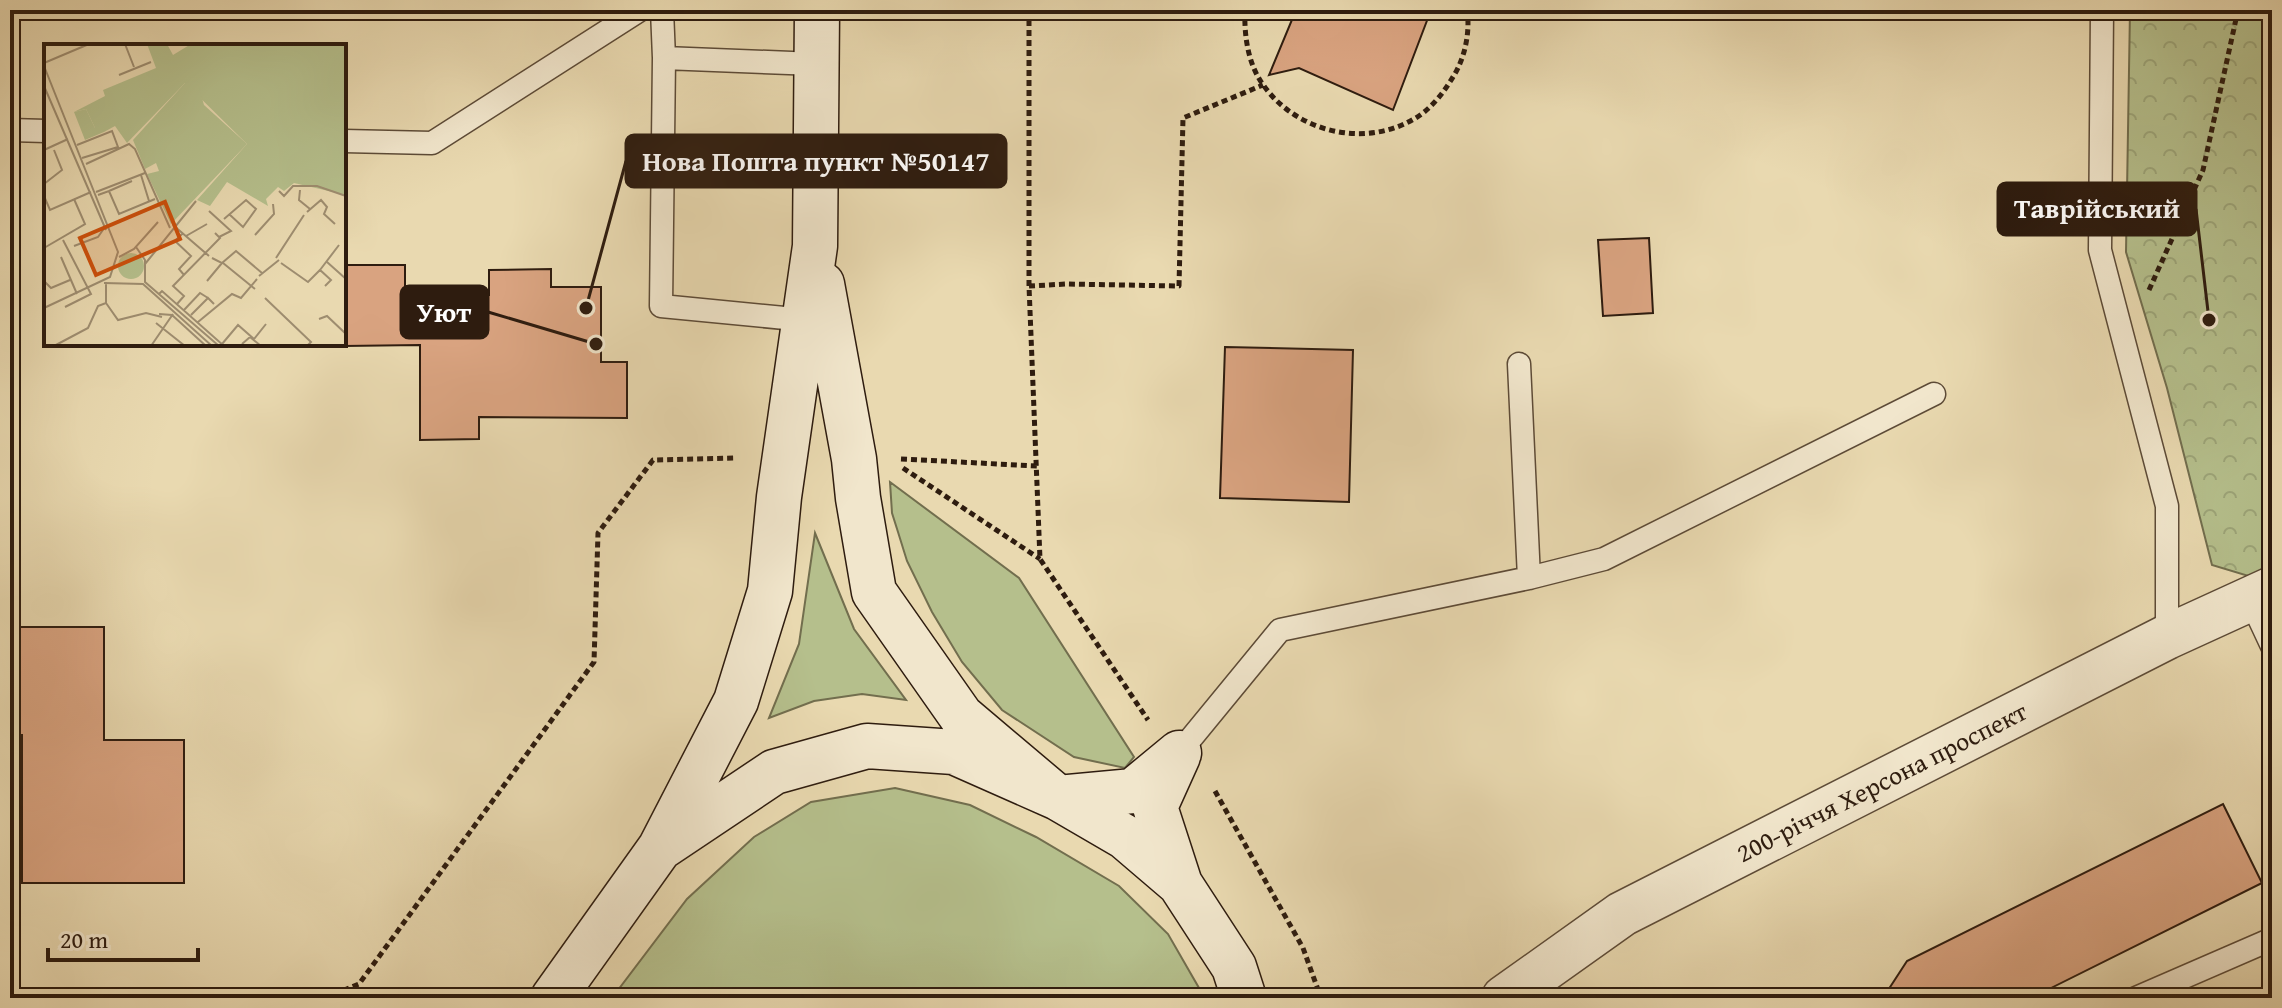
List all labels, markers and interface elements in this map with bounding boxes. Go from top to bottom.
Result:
inset map [44,44,346,346]
callout: Нова Пошта пункт №50147 [626,135,1006,187]
text: Нова Пошта пункт №50147 [642,140,990,181]
callout: Таврійський [1998,183,2196,235]
text: Таврійський [2014,187,2180,228]
callout: Уют [401,286,488,338]
text: Уют [417,291,471,332]
street label: 200-річчя Херсона проспект [1729,691,2034,872]
scale bar [48,912,198,962]
text: 20 m [60,922,108,957]

